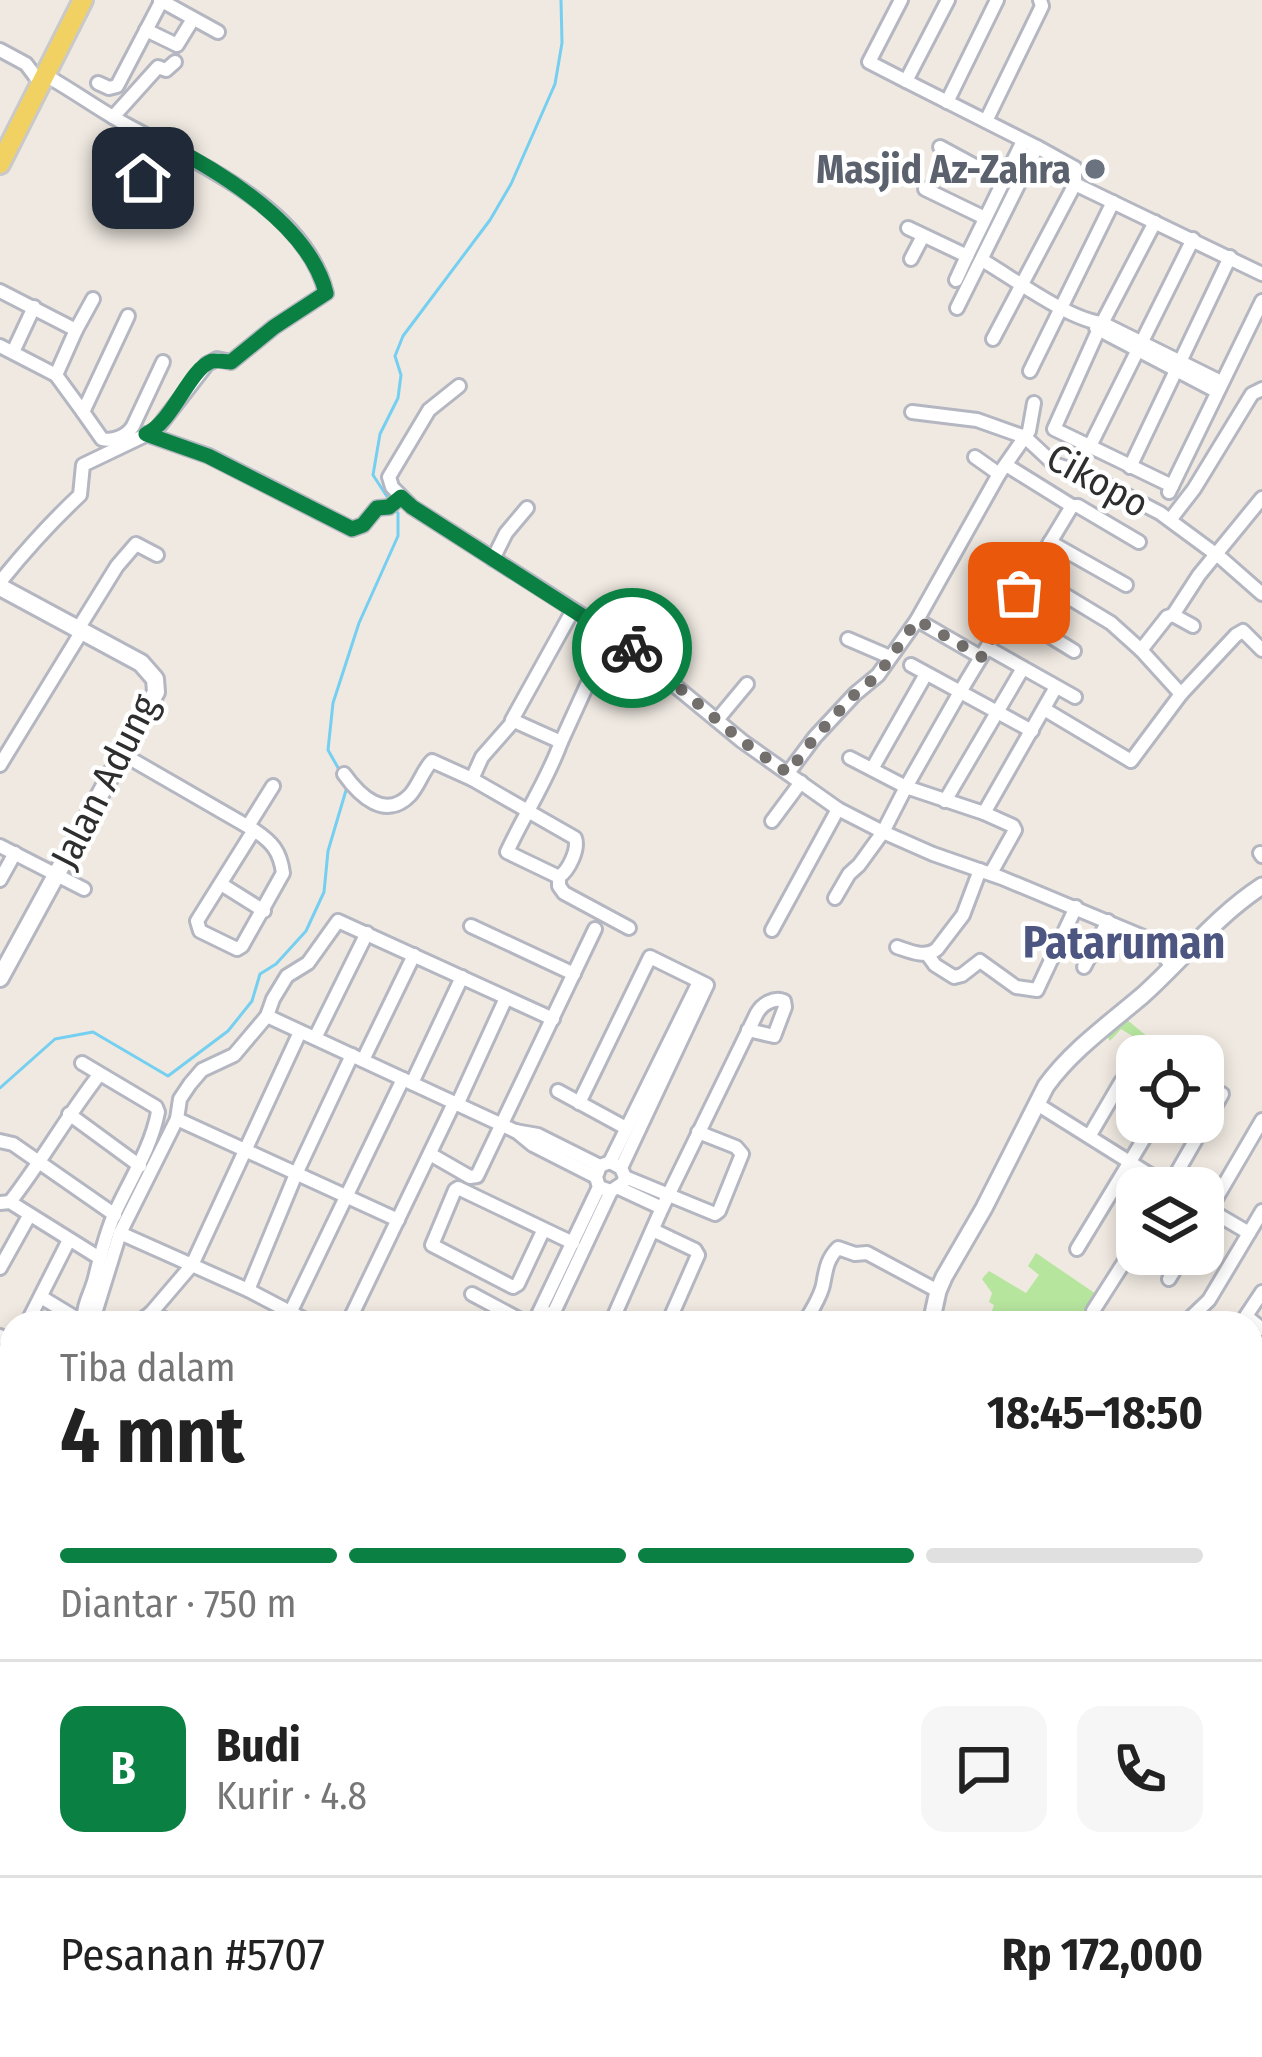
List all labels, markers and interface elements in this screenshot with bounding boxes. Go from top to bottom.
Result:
pin [92,127,194,229]
icon: home [110,145,176,211]
place label: Masjid Az-Zahra [816,147,1071,193]
marker: Masjid Az-Zahra [1082,156,1108,182]
street label: Cikopo [1039,434,1156,527]
pin [968,542,1070,644]
icon: bag [986,560,1052,626]
courier [572,588,692,708]
icon: bike [599,615,665,681]
street label: Jalan Adung [41,686,169,876]
district label: Pataruman [1023,916,1225,970]
map controls [1116,1035,1224,1275]
button: locate [1116,1035,1224,1143]
button: layers [1116,1167,1224,1275]
text: Tiba dalam [60,1345,235,1391]
text: 18:45–18:50 [987,1386,1203,1440]
text: 4 mnt [60,1389,244,1483]
text: Diantar · 750 m [60,1581,297,1627]
button: chat [921,1706,1047,1832]
button: phone [1077,1706,1203,1832]
text: Budi [216,1719,301,1773]
text: B [110,1742,136,1796]
text: Kurir · 4.8 [216,1773,367,1819]
text: Pesanan #5707 [60,1928,325,1982]
text: Rp 172,000 [1002,1928,1203,1982]

